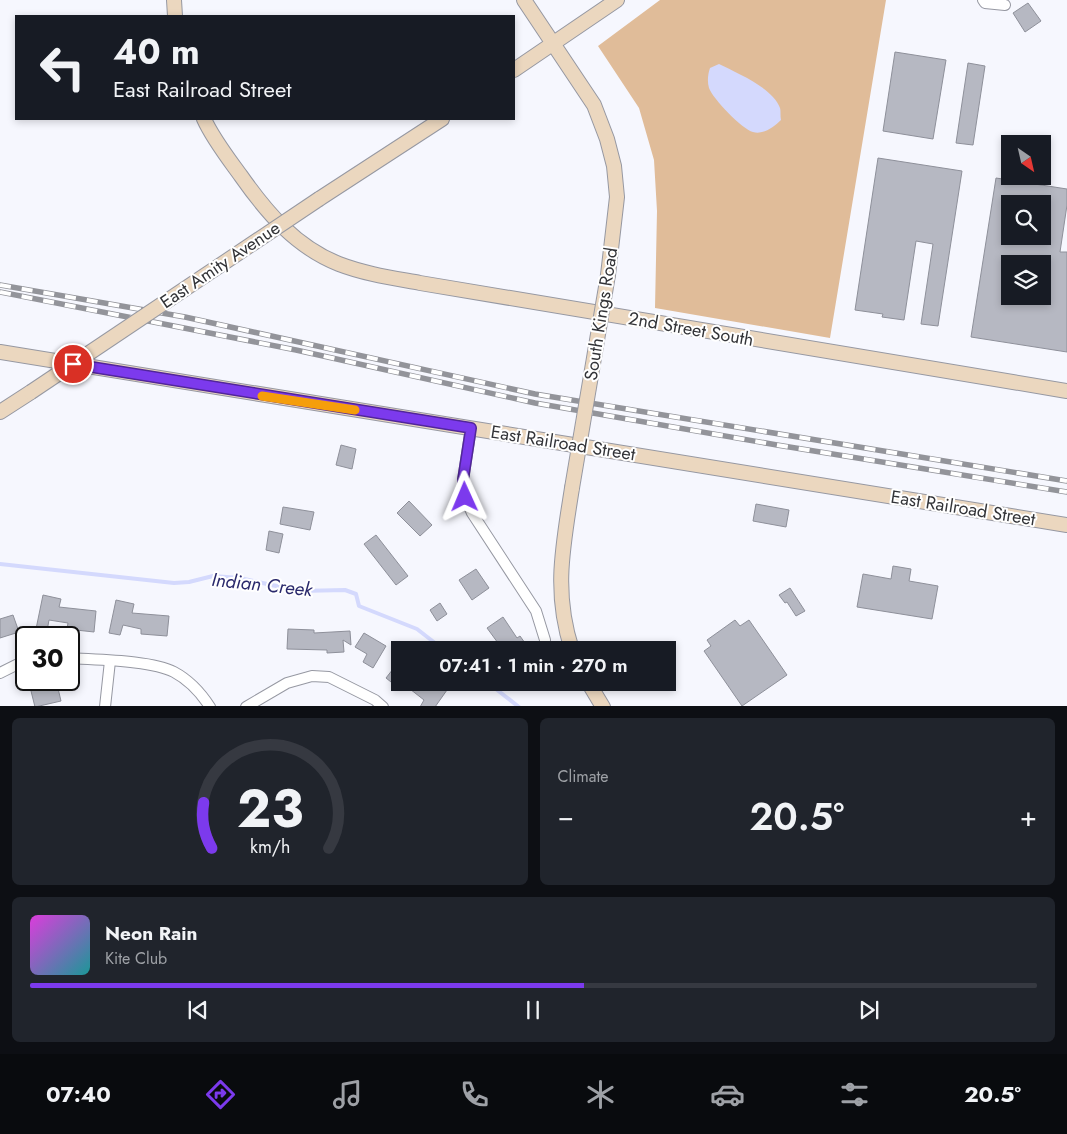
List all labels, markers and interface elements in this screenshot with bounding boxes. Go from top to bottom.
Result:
text: 40 m [113,27,200,77]
icon: left [30,35,95,100]
text: East Railroad Street [113,73,292,105]
north arrow [1001,135,1051,185]
map controls [1001,135,1051,305]
button: search [1001,195,1051,245]
street label: East Amity Avenue [155,215,285,315]
street label: South Kings Road [578,246,624,382]
button: layers [1001,255,1051,305]
street label: 2nd Street South [626,305,756,353]
pin [52,343,94,385]
icon: arrive [59,350,87,378]
street label: East Railroad Street [489,419,638,467]
position arrow [438,470,490,522]
street label: East Railroad Street [889,484,1038,532]
water label: Indian Creek [210,566,315,603]
speed limit sign: 30 [15,626,80,691]
text: 07:41 · 1 min · 270 m [439,652,628,679]
text: Climate [558,765,609,788]
text: 23 [237,771,303,847]
text: 20.5° [749,789,844,844]
text: − [558,796,574,837]
text: + [1020,796,1037,837]
text: km/h [250,834,290,860]
text: Neon Rain [105,920,198,947]
text: Kite Club [105,947,167,970]
icon: previous [184,996,212,1024]
icon: pause [519,996,547,1024]
icon: next [855,996,883,1024]
icon: directions [203,1077,238,1112]
icon: music [330,1077,365,1112]
icon: phone [457,1077,492,1112]
icon: climate [583,1077,618,1112]
icon: car [710,1077,745,1112]
icon: filters [837,1077,872,1112]
text: 07:40 [46,1078,111,1110]
text: 20.5° [964,1078,1021,1110]

